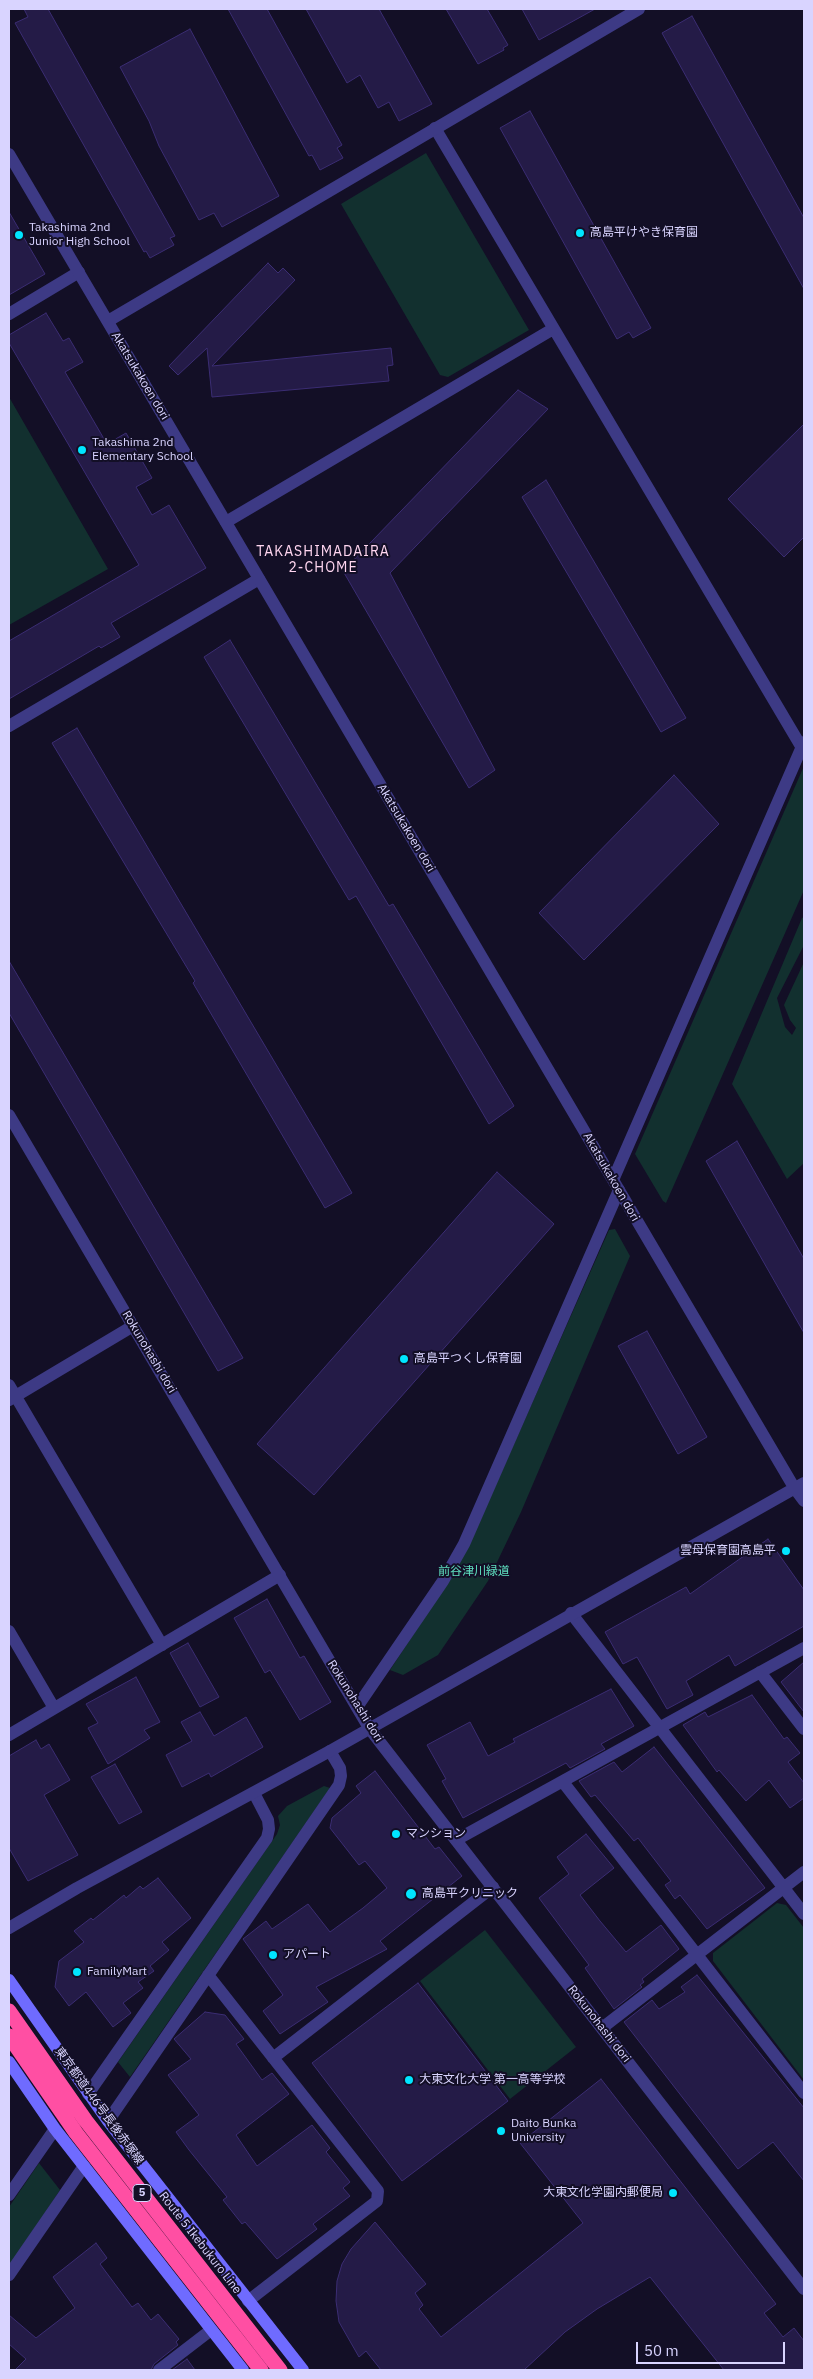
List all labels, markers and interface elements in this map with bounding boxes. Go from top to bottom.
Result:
place label: Takashima 2nd Junior High School [29,221,130,249]
place label: 高島平けやき保育園 [590,226,698,240]
marker: 高島平けやき保育園 [574,227,586,239]
marker: Takashima 2nd Junior High School [13,229,25,241]
street label: Akatsukakoen dori [108,329,172,423]
place label: Takashima 2nd Elementary School [92,436,193,464]
marker: Takashima 2nd Elementary School [76,444,88,456]
district label: TAKASHIMADAIRA 2-CHOME [254,544,392,576]
street label: Akatsukakoen dori [374,781,438,875]
street label: Akatsukakoen dori [580,1130,642,1224]
street label: Rokunohashi dori [119,1308,179,1396]
place label: 高島平つくし保育園 [414,1352,522,1366]
marker: 高島平つくし保育園 [398,1353,410,1365]
place label: 雲母保育園高島平 [680,1544,776,1558]
marker: 雲母保育園高島平 [780,1545,792,1557]
park label: 前谷津川緑道 [438,1565,510,1579]
street label: Rokunohashi dori [324,1658,386,1744]
place label: マンション [406,1827,466,1841]
marker: マンション [390,1828,402,1840]
marker: 高島平クリニック [404,1887,418,1901]
place label: 高島平クリニック [422,1887,518,1901]
place label: アパート [283,1948,331,1962]
marker: アパート [267,1949,279,1961]
place label: FamilyMart [87,1965,147,1979]
marker: FamilyMart [71,1966,83,1978]
street label: Rokunohashi dori [565,1983,633,2065]
street label: 東京都道446号長後赤塚線 [52,2044,146,2168]
place label: 大東文化大学 第一高等学校 [419,2073,566,2087]
marker: 大東文化大学 第一高等学校 [403,2074,415,2086]
place label: Daito Bunka University [511,2117,576,2145]
marker: Daito Bunka University [495,2125,507,2137]
road number: 5 [133,2184,151,2202]
place label: 大東文化学園内郵便局 [543,2186,663,2200]
marker: 大東文化学園内郵便局 [667,2187,679,2199]
street label: Route 5 Ikebukuro Line [156,2189,244,2297]
scale bar [638,2332,787,2364]
text: 50 m [644,2341,679,2360]

